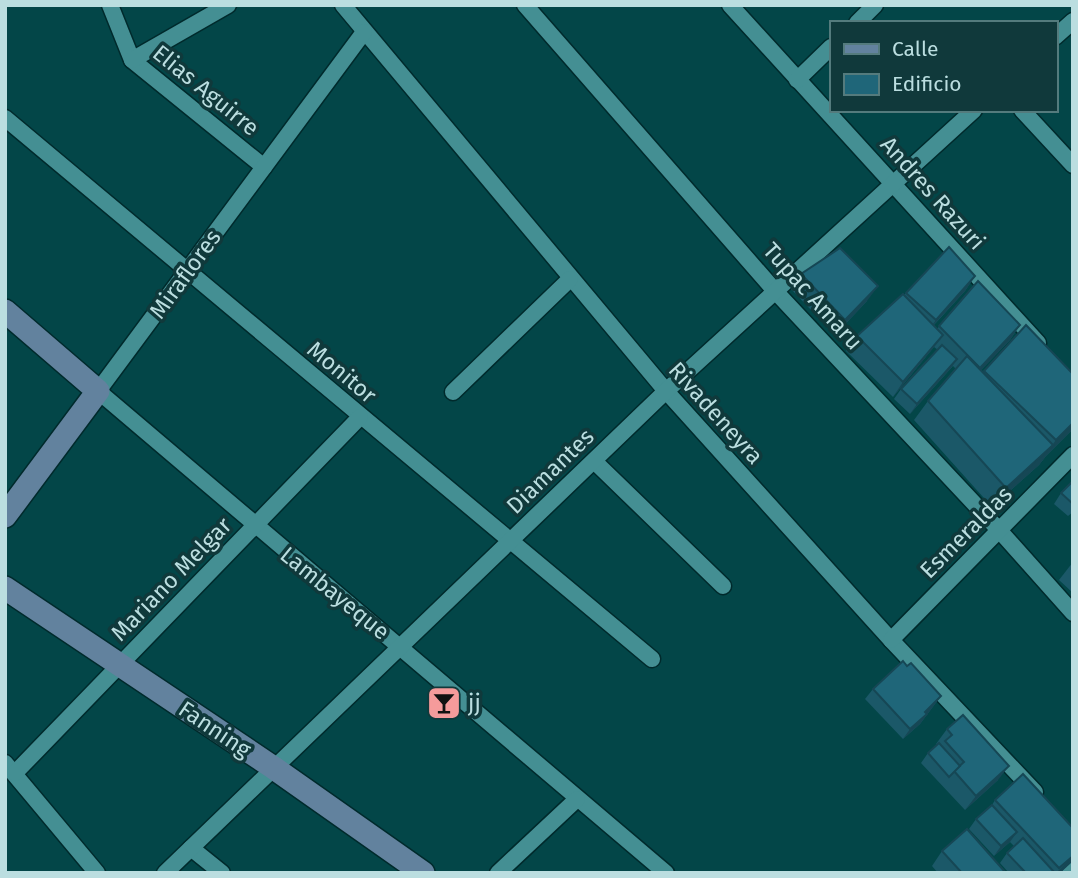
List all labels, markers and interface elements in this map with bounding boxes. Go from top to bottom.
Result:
legend [830,21,1057,112]
text: Calle [892,36,938,62]
street label: Elias Aguirre [147,39,265,141]
text: Edificio [892,71,962,97]
street label: Andres Razuri [875,131,991,255]
street label: Miraflores [143,224,227,324]
street label: Tupac Amaru [757,236,869,356]
street label: Monitor [302,335,382,409]
street label: Rivadeneyra [663,356,769,470]
street label: Diamantes [500,422,600,520]
street label: Esmeraldas [914,480,1018,584]
street label: Mariano Melgar [105,511,237,647]
street label: Lambayeque [275,540,395,646]
bar icon: jj [425,684,463,722]
place label: jj [467,689,481,717]
street label: Fanning [173,695,257,763]

